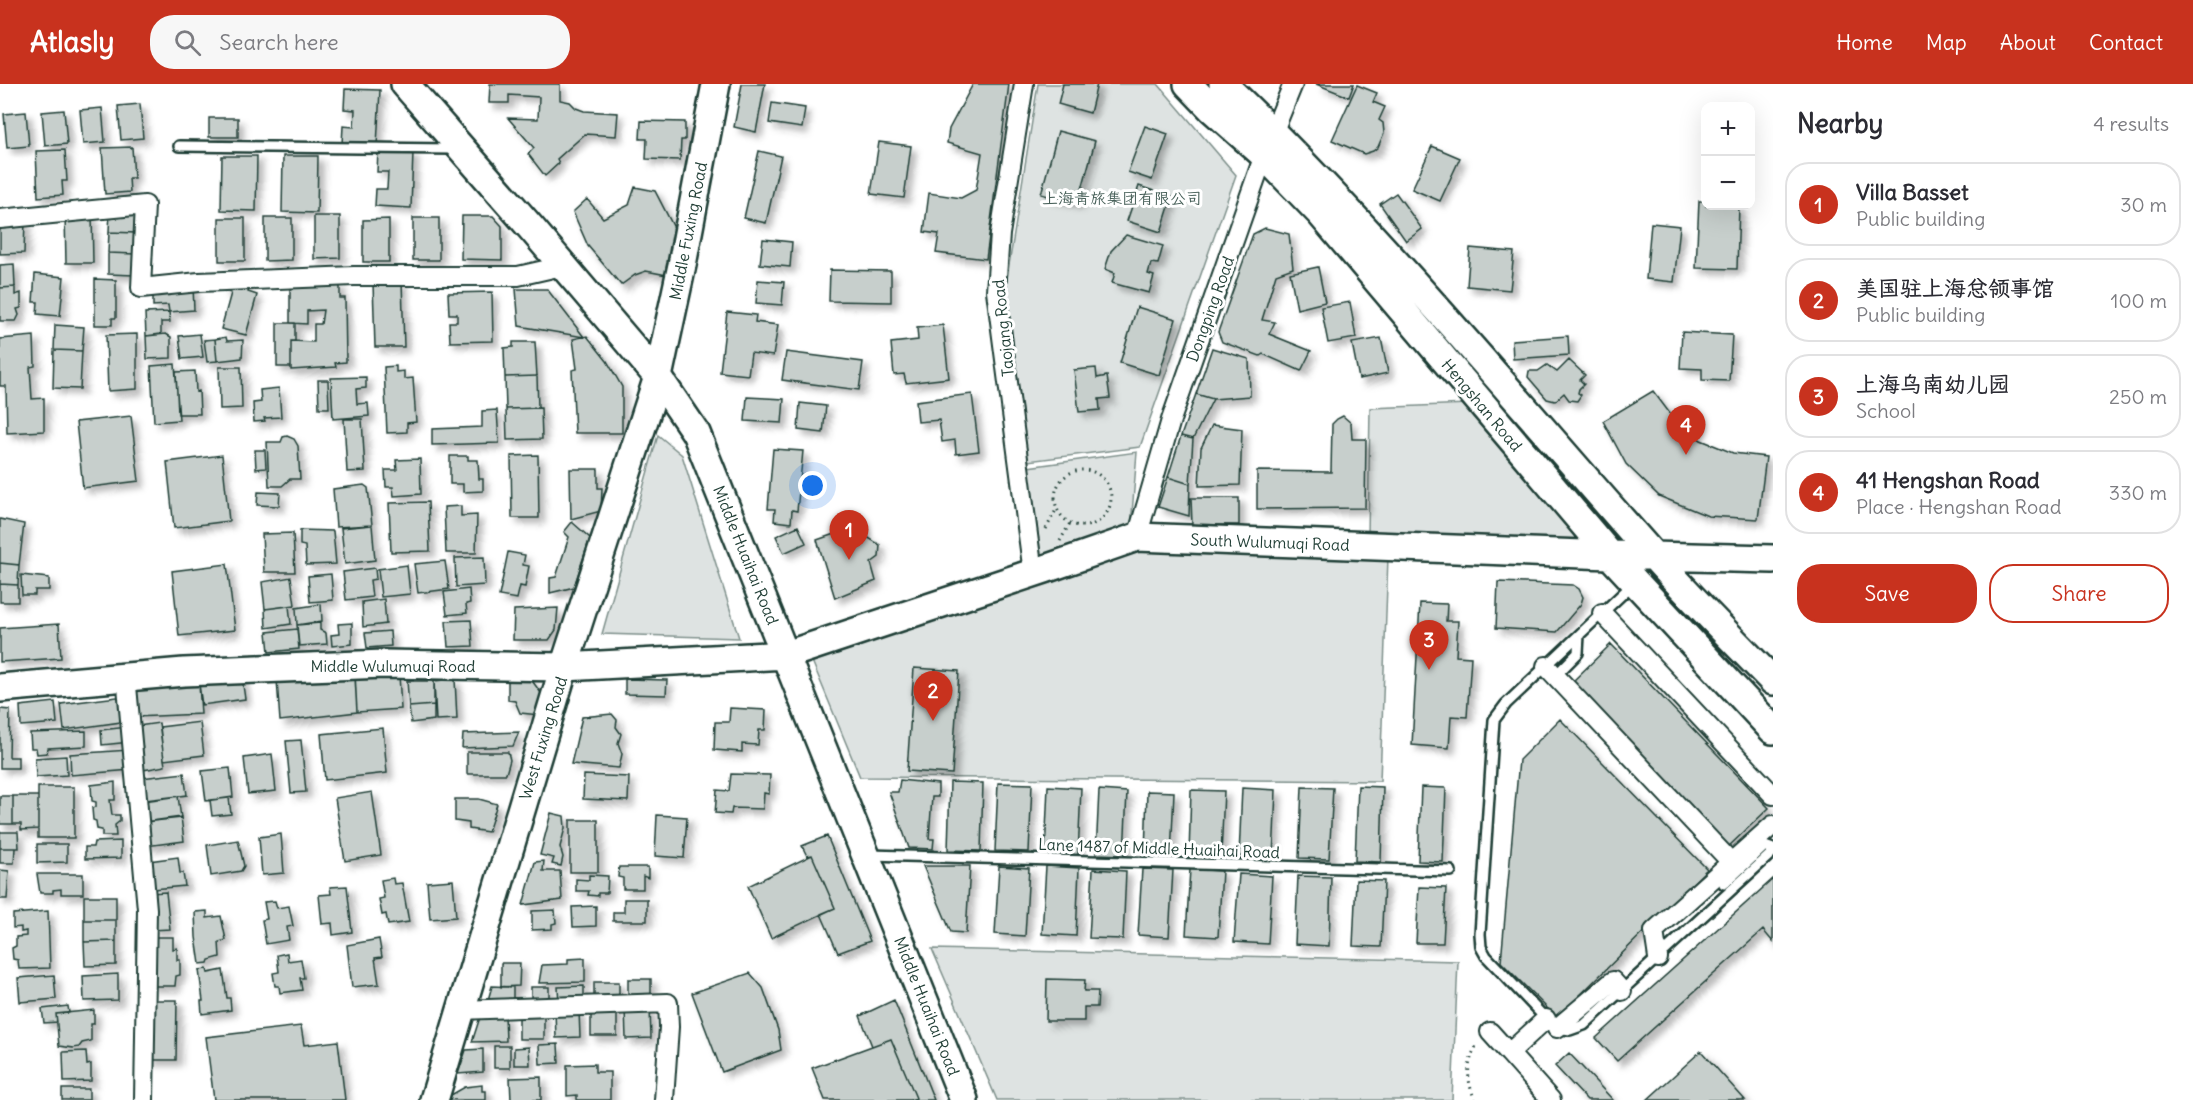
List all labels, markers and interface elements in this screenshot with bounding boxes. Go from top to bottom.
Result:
search box [150,15,570,69]
text: Atlasly [30,24,114,60]
icon: search [171,26,204,59]
text: Search here [219,28,339,56]
text: Home [1836,29,1893,56]
text: Map [1926,29,1967,56]
text: About [2000,29,2056,56]
text: Contact [2089,29,2163,56]
map controls [1701,102,1755,210]
button: + [1701,102,1755,156]
text: Nearby [1797,107,1883,140]
text: 4 results [2093,111,2169,136]
button: − [1701,156,1755,210]
street label: Middle Fuxing Road [665,160,711,302]
text: Villa Basset [1856,178,1969,206]
park label: 上海青旅集团有限公司 [1042,188,1202,208]
text: 1 [1815,192,1822,217]
text: 30 m [2120,192,2167,217]
text: Public building [1856,206,1985,231]
street label: Dongping Road [1182,254,1238,364]
text: 美国驻上海总领事馆 [1856,274,2054,302]
street label: Taojang Road [988,278,1018,378]
text: 2 [1813,288,1824,313]
text: 100 m [2110,288,2167,313]
text: Public building [1856,302,1985,327]
street label: Hengshan Road [1438,355,1526,455]
text: 上海乌南幼儿园 [1856,370,2010,398]
text: 3 [1813,384,1824,409]
text: 250 m [2109,384,2167,409]
text: School [1856,398,1916,423]
pin: 4 [1666,406,1706,455]
text: 41 Hengshan Road [1856,466,2040,494]
your location [798,471,827,500]
text: 4 [1813,480,1824,505]
text: 330 m [2109,480,2167,505]
street label: Middle Huaihai Road [709,483,783,627]
text: Place · Hengshan Road [1856,494,2061,519]
pin: 1 [830,510,868,560]
street label: South Wulumuqi Road [1190,529,1350,555]
button: Save [1797,564,1977,623]
button: Share [1989,564,2169,623]
pin: 3 [1410,620,1448,670]
street label: Middle Wulumuqi Road [311,656,475,676]
pin: 2 [914,672,952,721]
street label: West Fuxing Road [515,674,571,802]
street label: Lane 1487 of Middle Huaihai Road [1038,834,1280,862]
street label: Middle Huaihai Road [890,934,964,1078]

